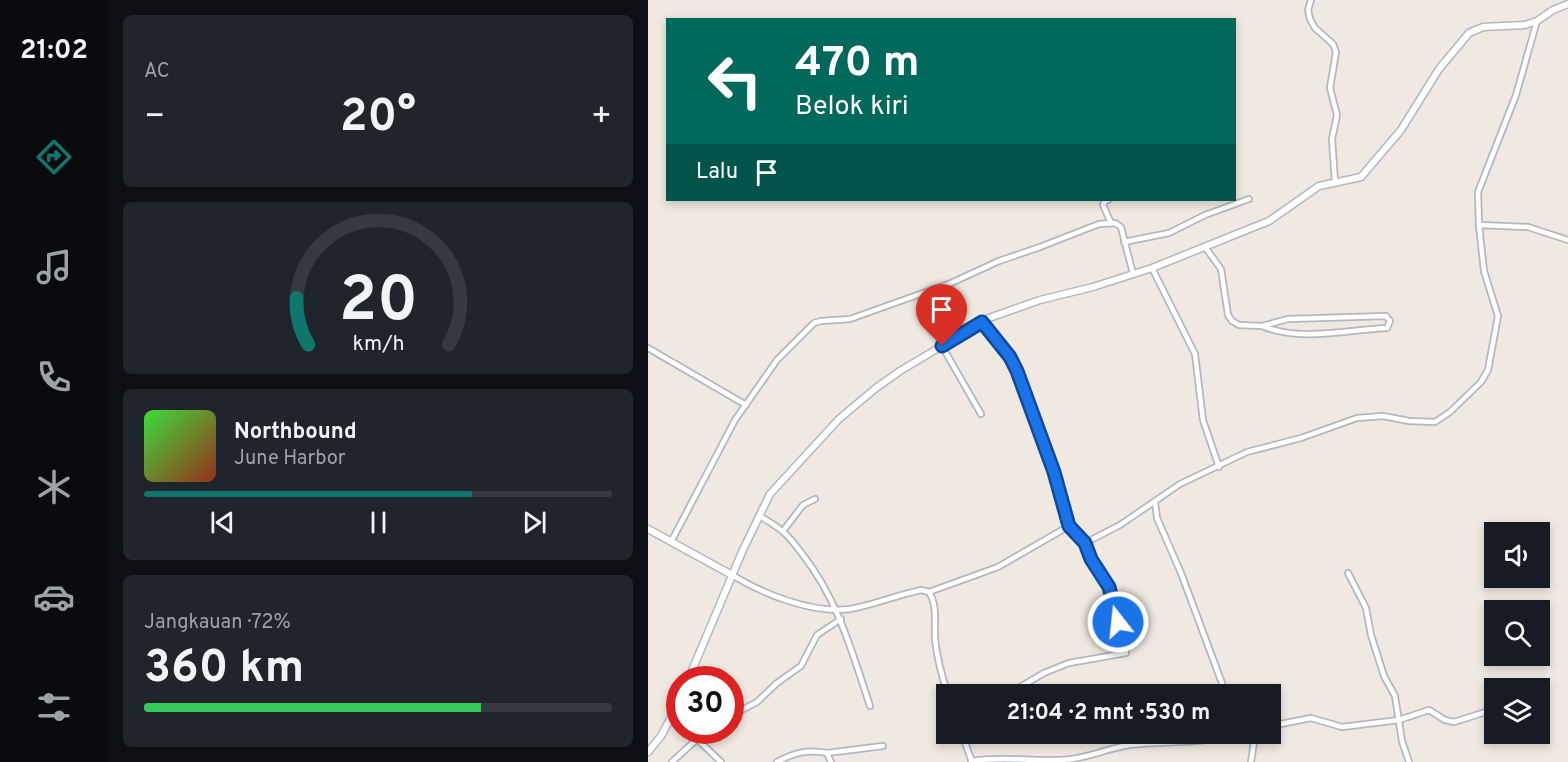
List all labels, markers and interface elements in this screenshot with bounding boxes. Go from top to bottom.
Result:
text: 21:02 [20,34,88,68]
text: 470 m [795,38,920,91]
icon: left [696,42,774,120]
text: AC [144,59,170,85]
text: 20° [340,90,416,147]
text: Belok kiri [795,90,909,124]
text: − [144,97,165,139]
text: + [591,97,612,139]
icon: directions [33,136,75,178]
icon: arrive [750,156,783,189]
text: Lalu [696,159,738,186]
icon: music [33,246,75,288]
text: 20 [338,264,418,343]
pin [916,284,967,346]
icon: arrive [925,293,958,326]
text: km/h [352,331,404,358]
icon: phone [33,356,75,398]
text: Northbound [234,419,357,446]
text: June Harbor [234,446,346,472]
icon: climate [33,466,75,508]
icon: previous [206,506,239,539]
icon: pause [362,506,395,539]
icon: next [518,506,551,539]
map controls [1484,522,1550,744]
button: sound [1484,522,1550,588]
icon: car [33,576,75,618]
position arrow [1086,590,1150,654]
button: search [1484,600,1550,666]
text: Jangkauan · 72% [144,610,291,636]
text: 360 km [144,641,304,698]
speed limit sign: 30 [666,666,744,744]
button: layers [1484,678,1550,744]
icon: filters [33,686,75,728]
text: 21:04 · 2 mnt · 530 m [1007,700,1210,727]

